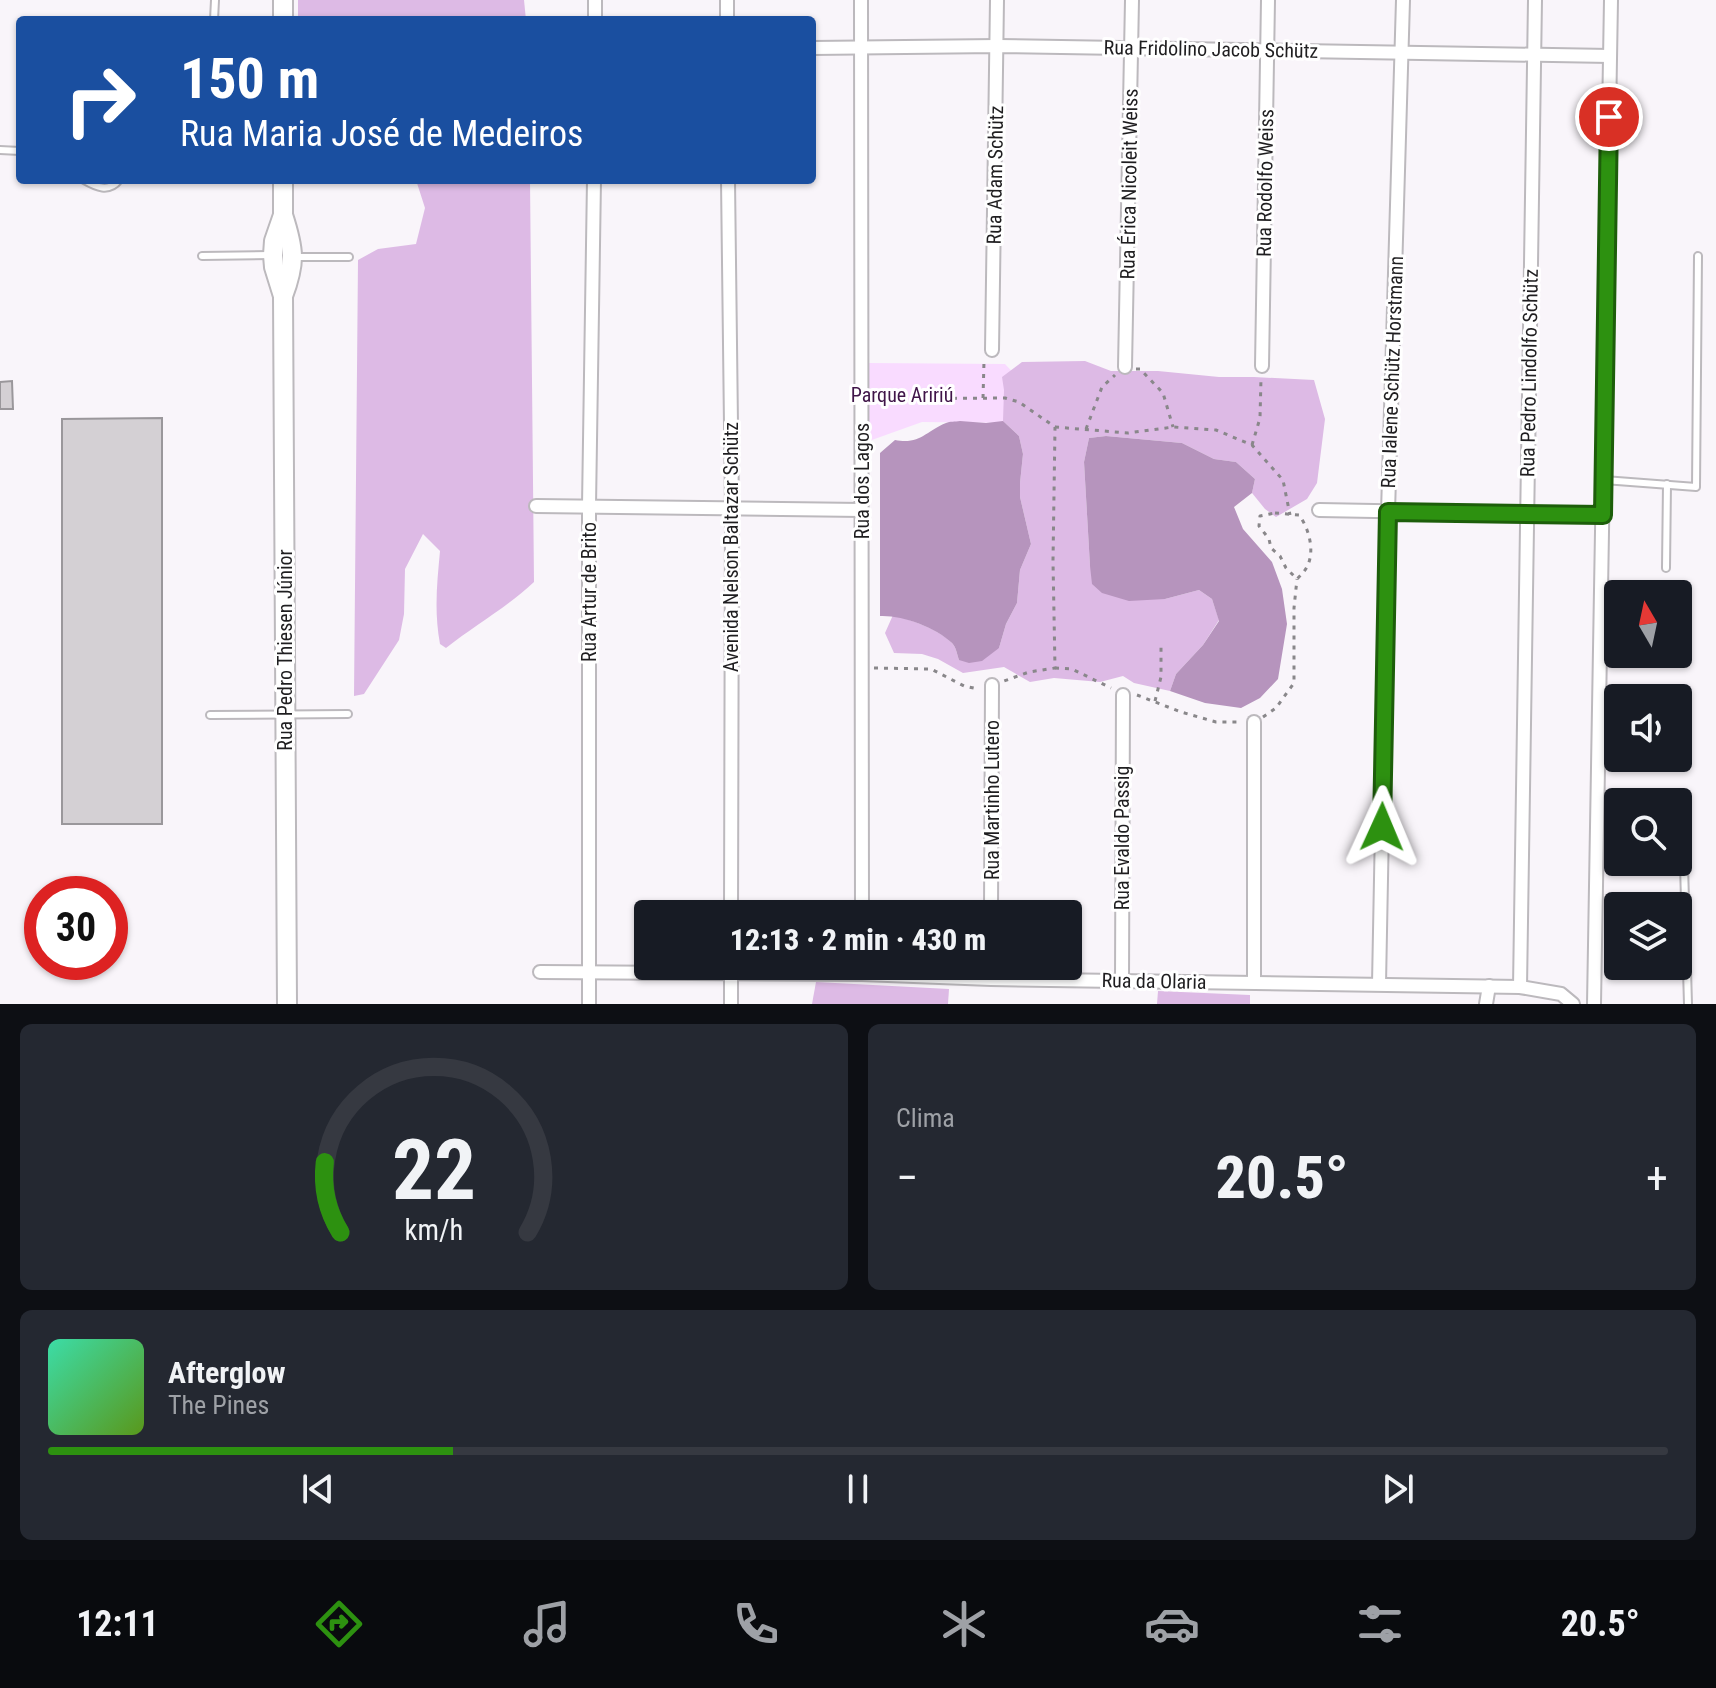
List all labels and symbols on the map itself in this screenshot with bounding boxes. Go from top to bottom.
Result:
street label: Rua Fridolino Jacob Schütz [1104,35,1318,63]
pin [1575,83,1643,151]
street label: Rua Érica Nicoleit Weiss [1115,88,1143,280]
street label: Rua Adam Schütz [982,105,1008,245]
street label: Rua Rodolfo Weiss [1252,109,1278,257]
street label: Rua Ialene Schütz Horstmann [1376,255,1408,489]
street label: Rua Pedro Lindolfo Schütz [1515,269,1543,477]
park label: Parque Aririú [851,383,953,407]
street label: Avenida Nelson Baltazar Schütz [719,422,743,672]
street label: Rua dos Lagos [850,423,874,539]
street label: Rua Artur de Brito [577,522,601,662]
street label: Rua Pedro Thiesen Júnior [273,549,297,751]
north arrow [1604,580,1692,668]
street label: Rua Martinho Lutero [980,720,1004,880]
street label: Rua Evaldo Passig [1110,766,1134,910]
position arrow [1340,785,1424,869]
speed limit sign: 30 [24,876,128,980]
street label: Rua da Olaria [1101,968,1207,994]

